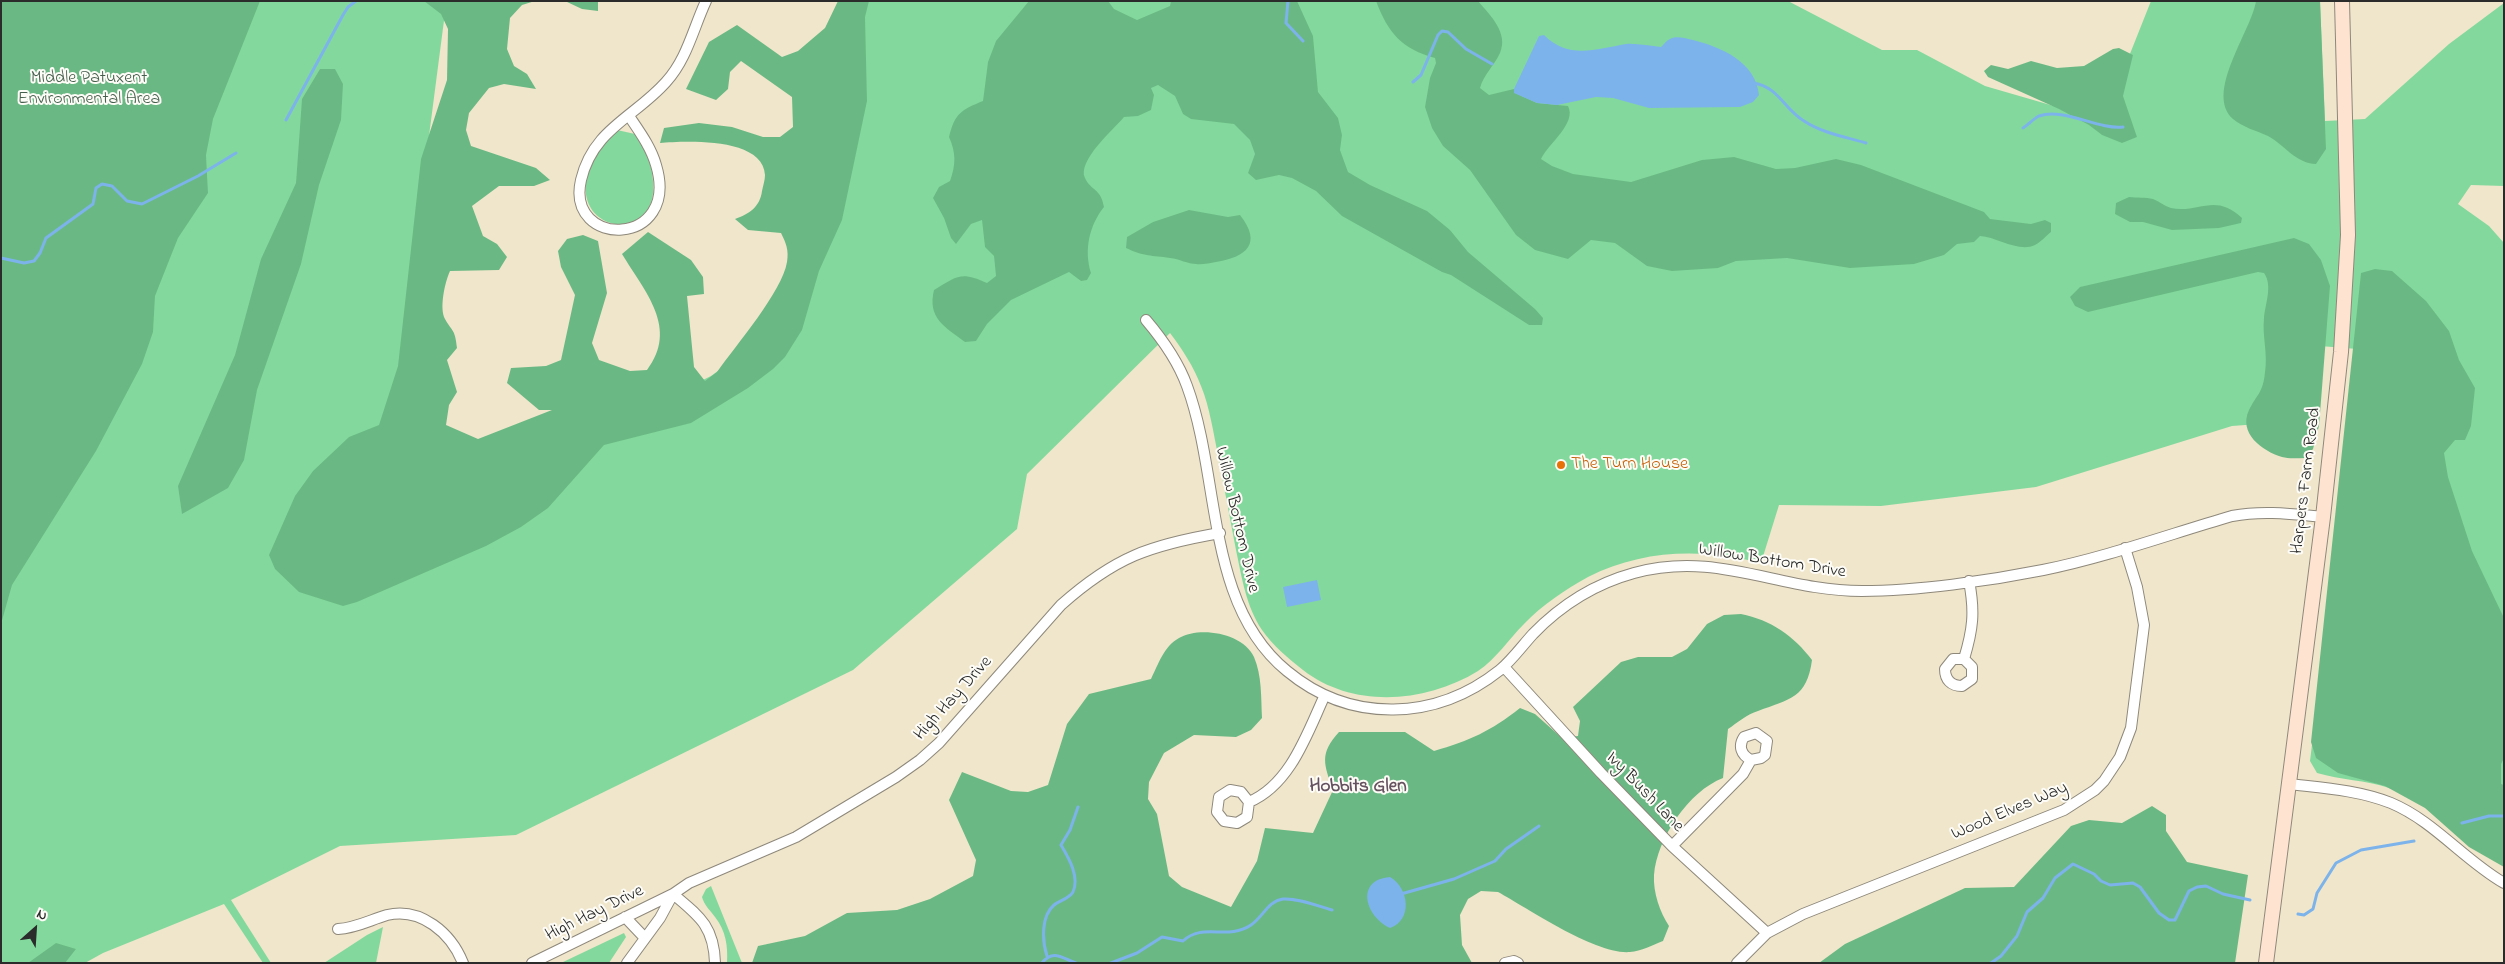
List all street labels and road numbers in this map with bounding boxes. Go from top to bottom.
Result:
street label: Harpers Farm Road [2287,407,2327,555]
street label: Willow Bottom Drive [1209,445,1263,595]
street label: Willow Bottom Drive [1697,540,1847,584]
street label: High Hay Drive [910,652,998,746]
street label: Ivy Bush Lane [1600,748,1688,838]
street label: Wood Elves Way [1949,778,2071,846]
street label: High Hay Drive [542,881,648,947]

